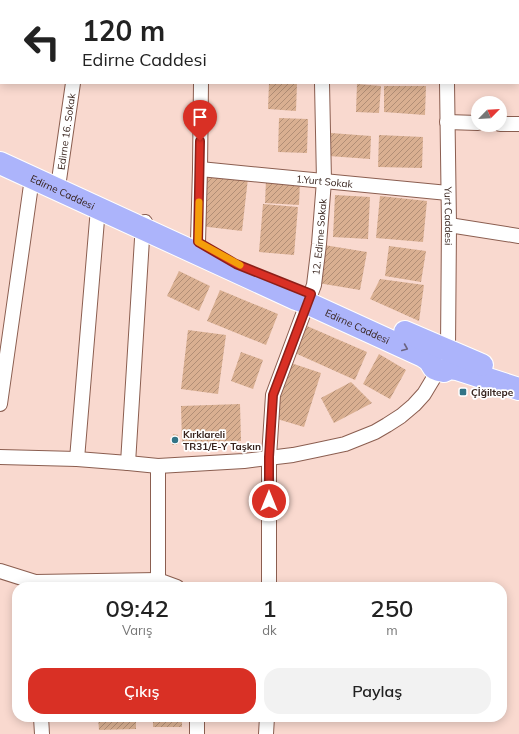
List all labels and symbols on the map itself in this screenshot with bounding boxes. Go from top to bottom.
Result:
street label: Edirne 16. Sokak [55,92,79,171]
north arrow [471,96,507,132]
pin [183,100,217,141]
street label: Edirne Caddesi [28,172,97,213]
street label: 1.Yurt Sokak [295,172,354,191]
street label: Yurt Caddesi [441,186,455,245]
street label: 12. Edirne Sokak [309,197,330,276]
street label: Edirne Caddesi [323,306,392,347]
one-way arrow [401,343,408,351]
place label: Çİğiltepe [471,386,514,399]
marker: Çİğiltepe [458,387,468,397]
place label: Kırklareli TR31/E-Y Taşkın [183,428,261,453]
marker: Kırklareli TR31/E-Y Taşkın [170,435,180,445]
position arrow [248,480,290,522]

